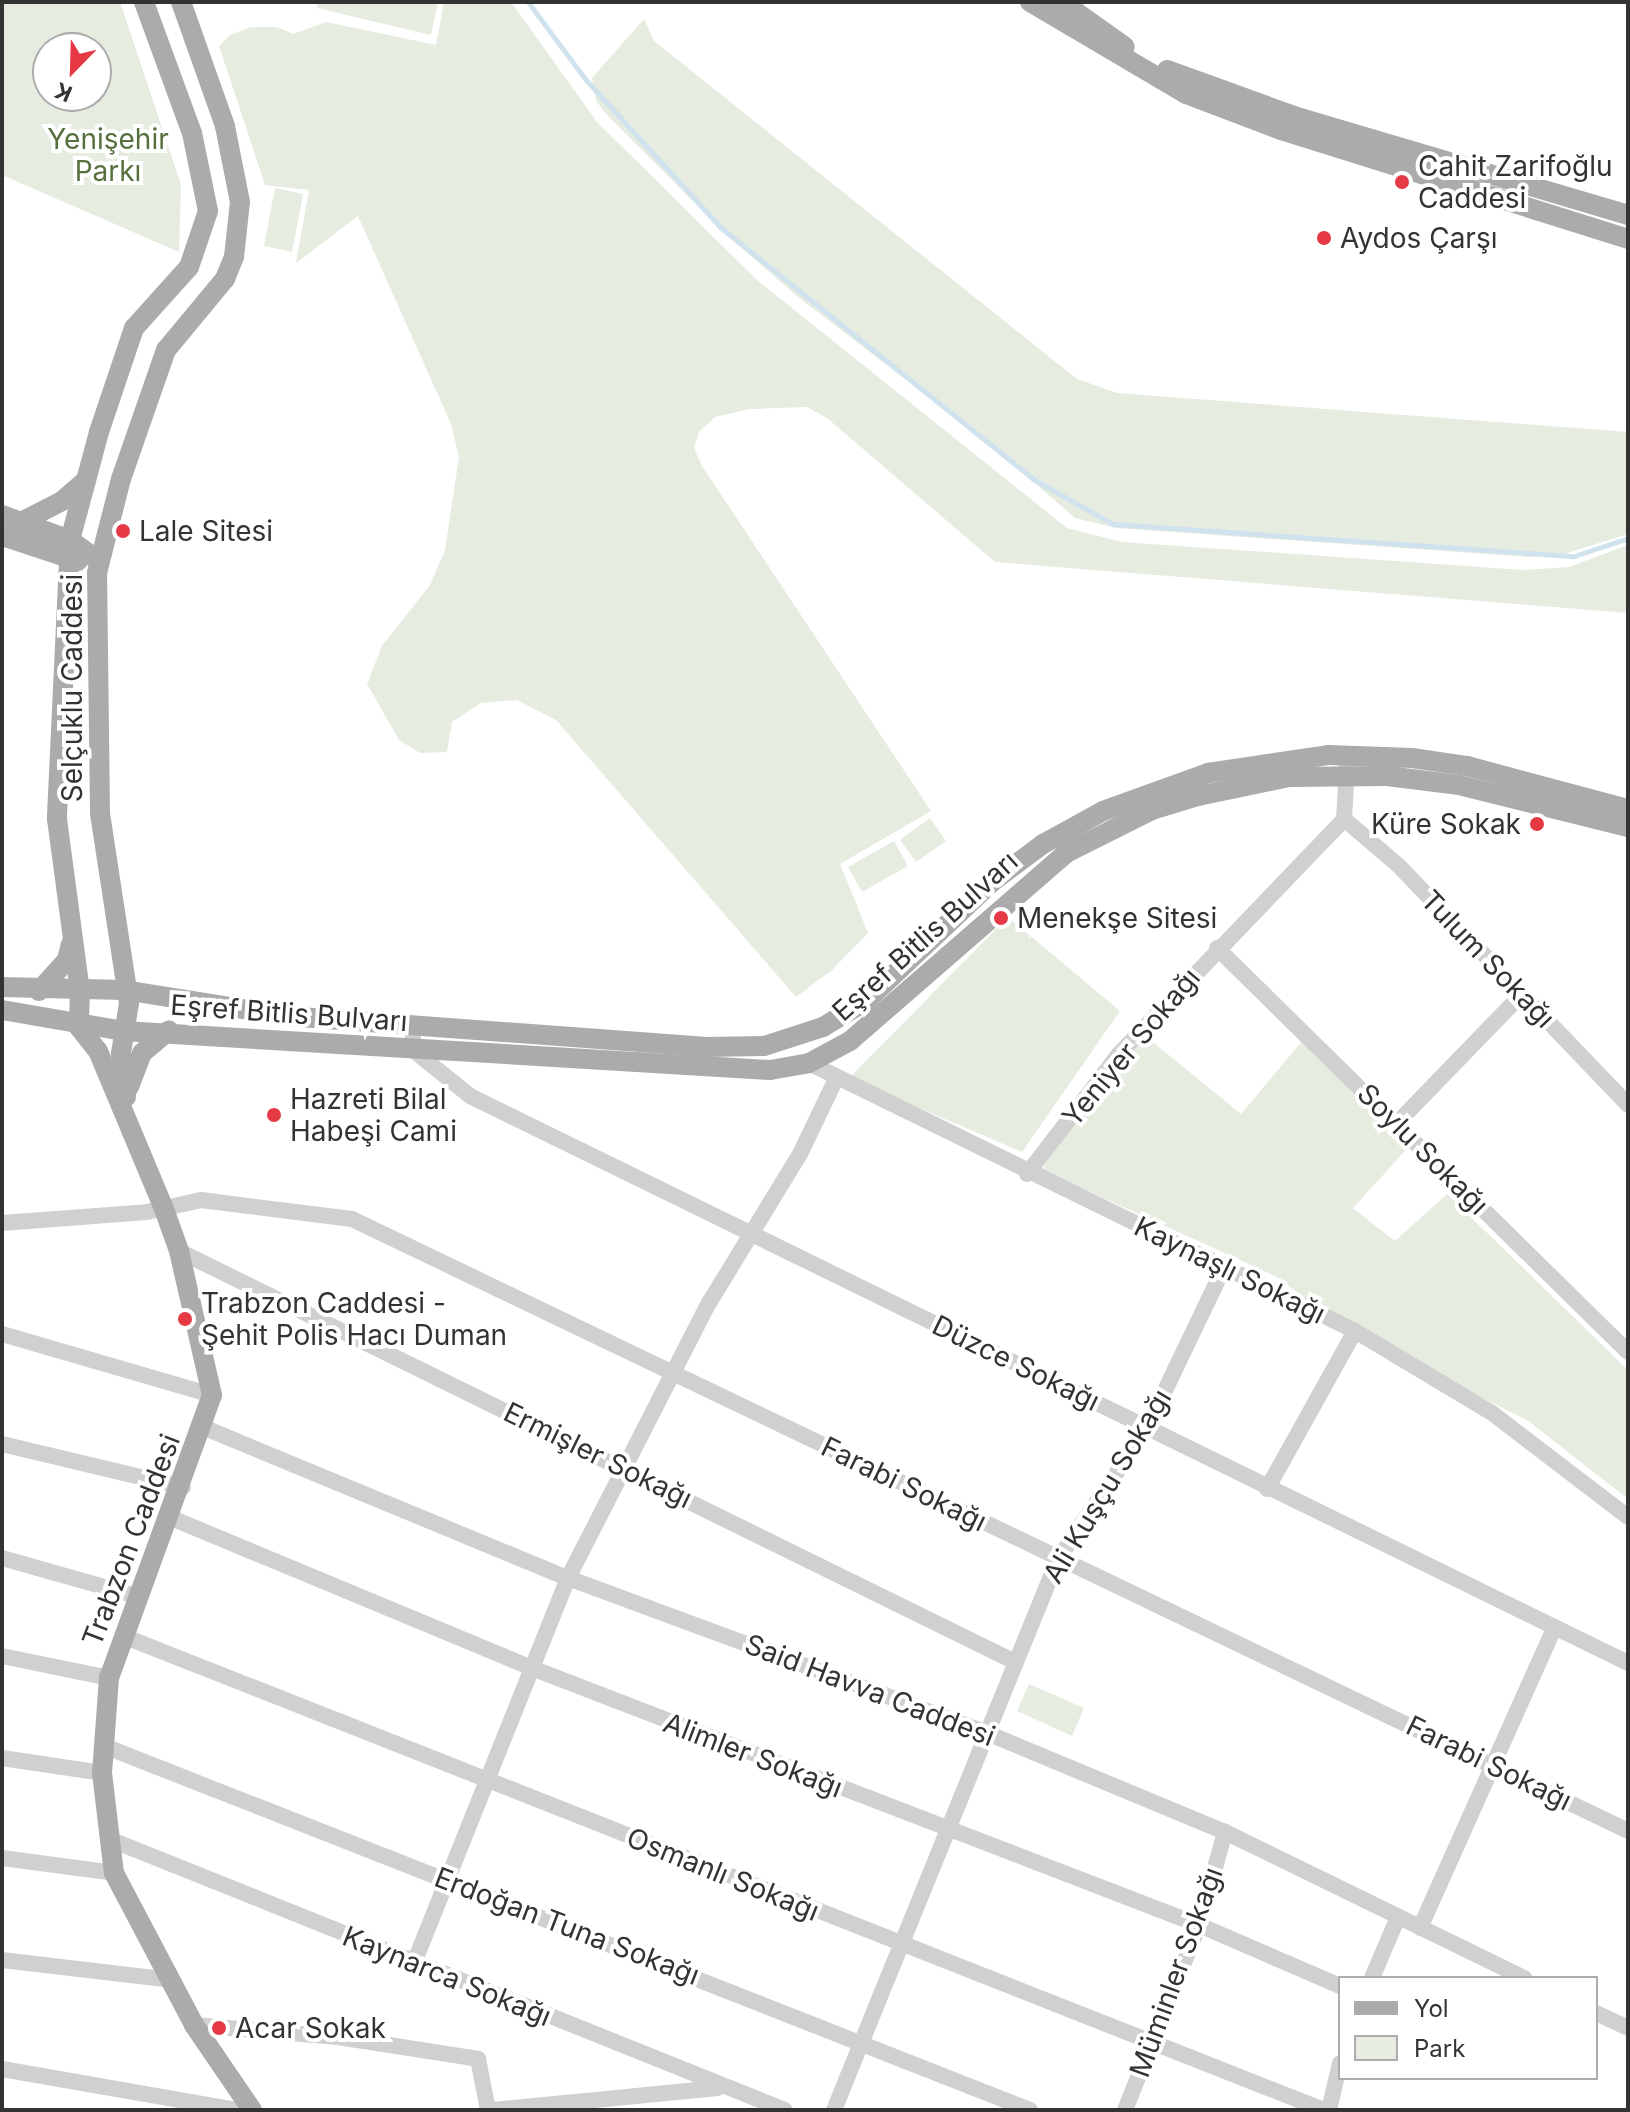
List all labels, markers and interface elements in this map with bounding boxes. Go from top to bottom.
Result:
north arrow [32,32,112,112]
text: K [51,77,76,107]
park label: Yenişehir Parkı [47,122,169,188]
place label: Cahit Zarifoğlu Caddesi [1418,149,1612,215]
marker: Cahit Zarifoğlu Caddesi [1393,173,1411,191]
place label: Aydos Çarşı [1340,221,1497,255]
marker: Aydos Çarşı [1315,229,1333,247]
place label: Lale Sitesi [139,514,273,548]
marker: Lale Sitesi [114,522,132,540]
street label: Selçuklu Caddesi [55,574,89,802]
place label: Küre Sokak [1371,807,1521,841]
marker: Küre Sokak [1528,815,1546,833]
street label: Eşref Bitlis Bulvarı [825,844,1025,1028]
street label: Tulum Sokağı [1414,883,1562,1035]
place label: Menekşe Sitesi [1017,901,1217,935]
marker: Menekşe Sitesi [992,909,1010,927]
street label: Yeniyer Sokağı [1055,961,1207,1133]
street label: Eşref Bitlis Bulvarı [169,988,409,1038]
street label: Soylu Sokağı [1351,1077,1495,1221]
place label: Hazreti Bilal Habeşi Cami [290,1082,457,1148]
marker: Hazreti Bilal Habeşi Cami [265,1106,283,1124]
street label: Kaynaşlı Sokağı [1129,1209,1331,1331]
place label: Trabzon Caddesi - Şehit Polis Hacı Duman [201,1286,507,1352]
street label: Düzce Sokağı [927,1308,1105,1418]
marker: Trabzon Caddesi - Şehit Polis Hacı Duman [176,1310,194,1328]
street label: Ali Kuşçu Sokağı [1036,1383,1178,1589]
street label: Ermişler Sokağı [498,1395,698,1515]
street label: Trabzon Caddesi [75,1429,187,1651]
street label: Farabi Sokağı [816,1430,992,1538]
street label: Said Havva Caddesi [740,1627,1000,1753]
street label: Alimler Sokağı [659,1705,847,1805]
street label: Farabi Sokağı [1401,1709,1577,1817]
street label: Osmanlı Sokağı [622,1820,824,1928]
street label: Erdoğan Tuna Sokağı [430,1860,704,1992]
street label: Müminler Sokağı [1122,1862,1230,2082]
street label: Kaynarca Sokağı [338,1919,556,2033]
legend [1338,1976,1598,2080]
text: Yol [1414,1994,1449,2023]
place label: Acar Sokak [235,2011,386,2045]
marker: Acar Sokak [210,2019,228,2037]
text: Park [1414,2034,1465,2063]

